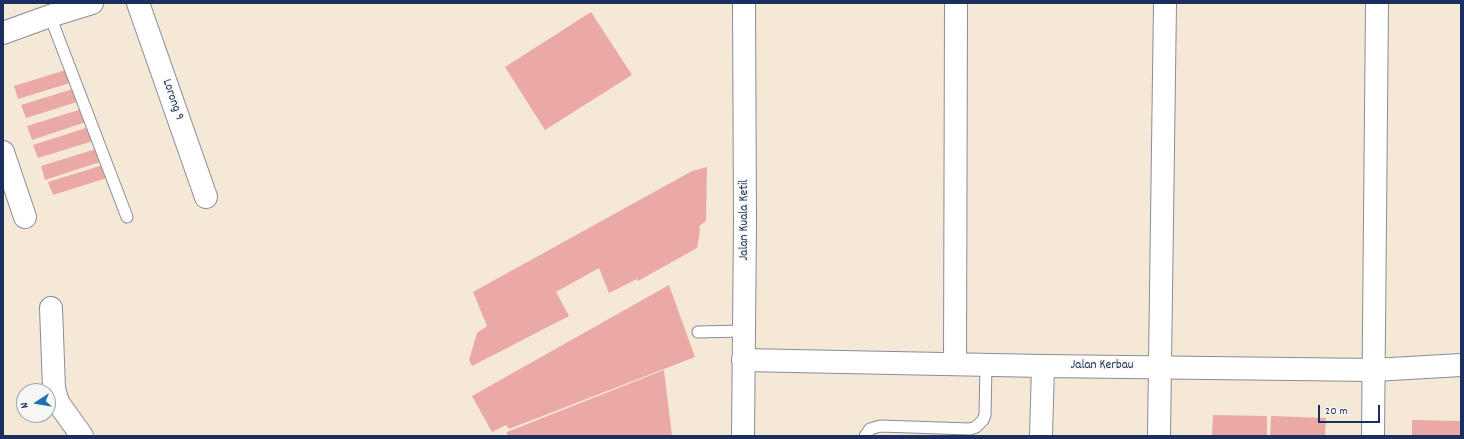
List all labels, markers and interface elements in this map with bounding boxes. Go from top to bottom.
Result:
street label: Lorong 9 [158,77,186,123]
street label: Jalan Kuala Ketil [737,180,753,260]
street label: Jalan Kerbau [1071,358,1133,374]
north arrow [16,383,56,423]
scale bar [1320,397,1382,423]
text: N [17,401,34,410]
text: 20 m [1325,403,1348,420]

